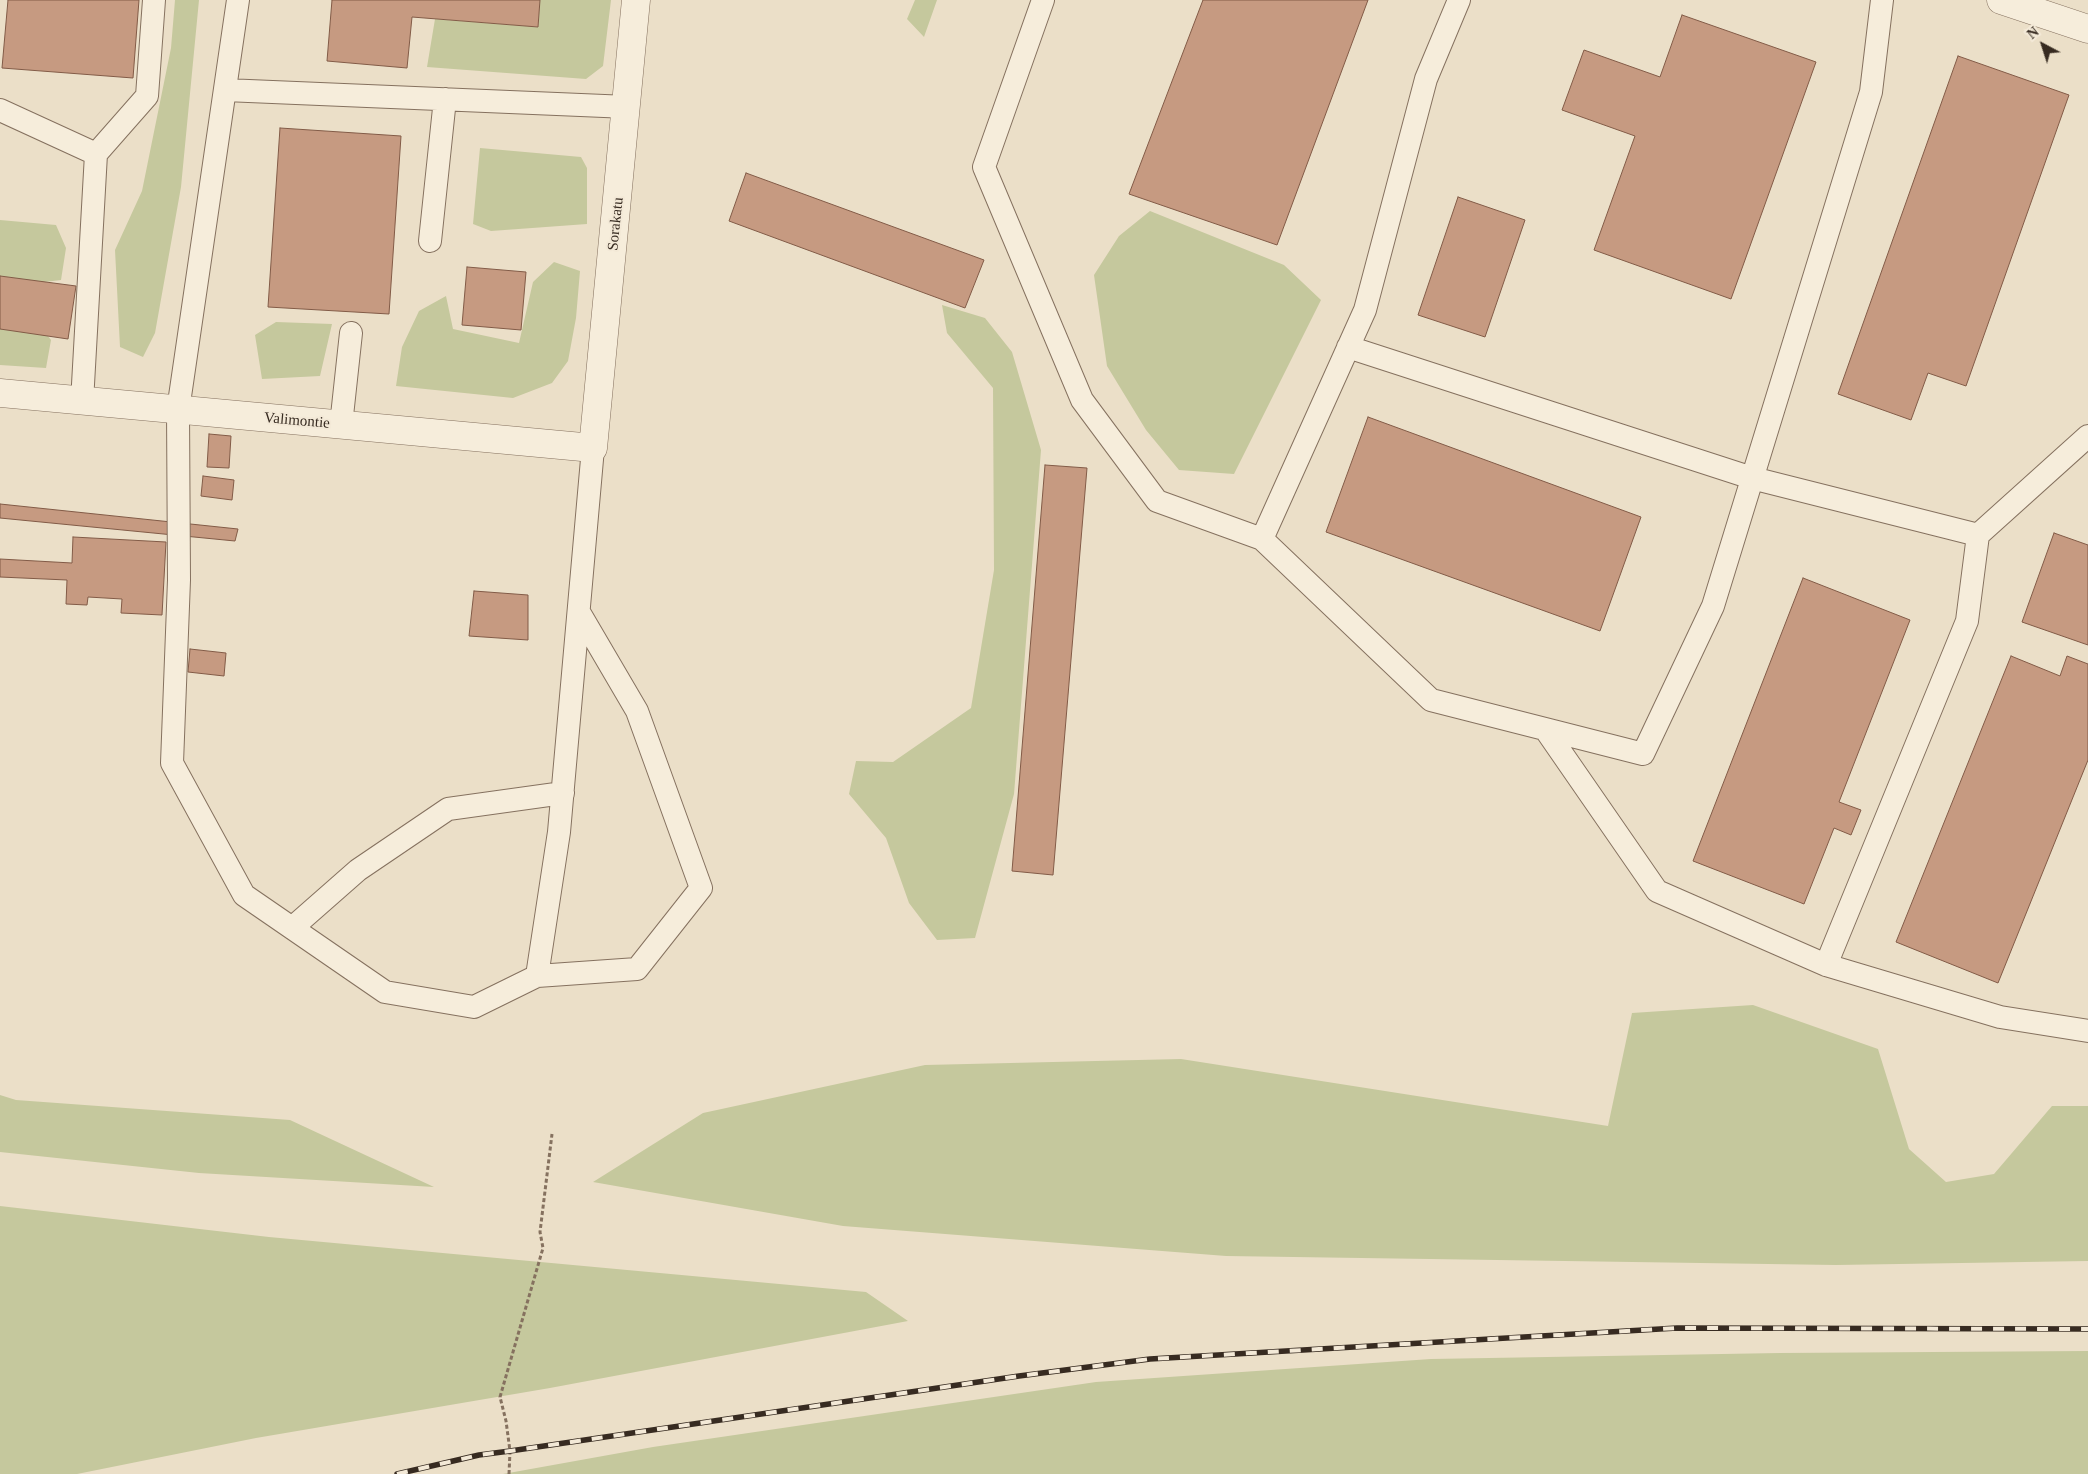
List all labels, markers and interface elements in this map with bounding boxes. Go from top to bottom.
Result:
north arrow [2018,20,2068,70]
text: N [2024,24,2042,42]
street label: Sorakatu [604,197,628,251]
street label: Valimontie [263,409,331,433]

